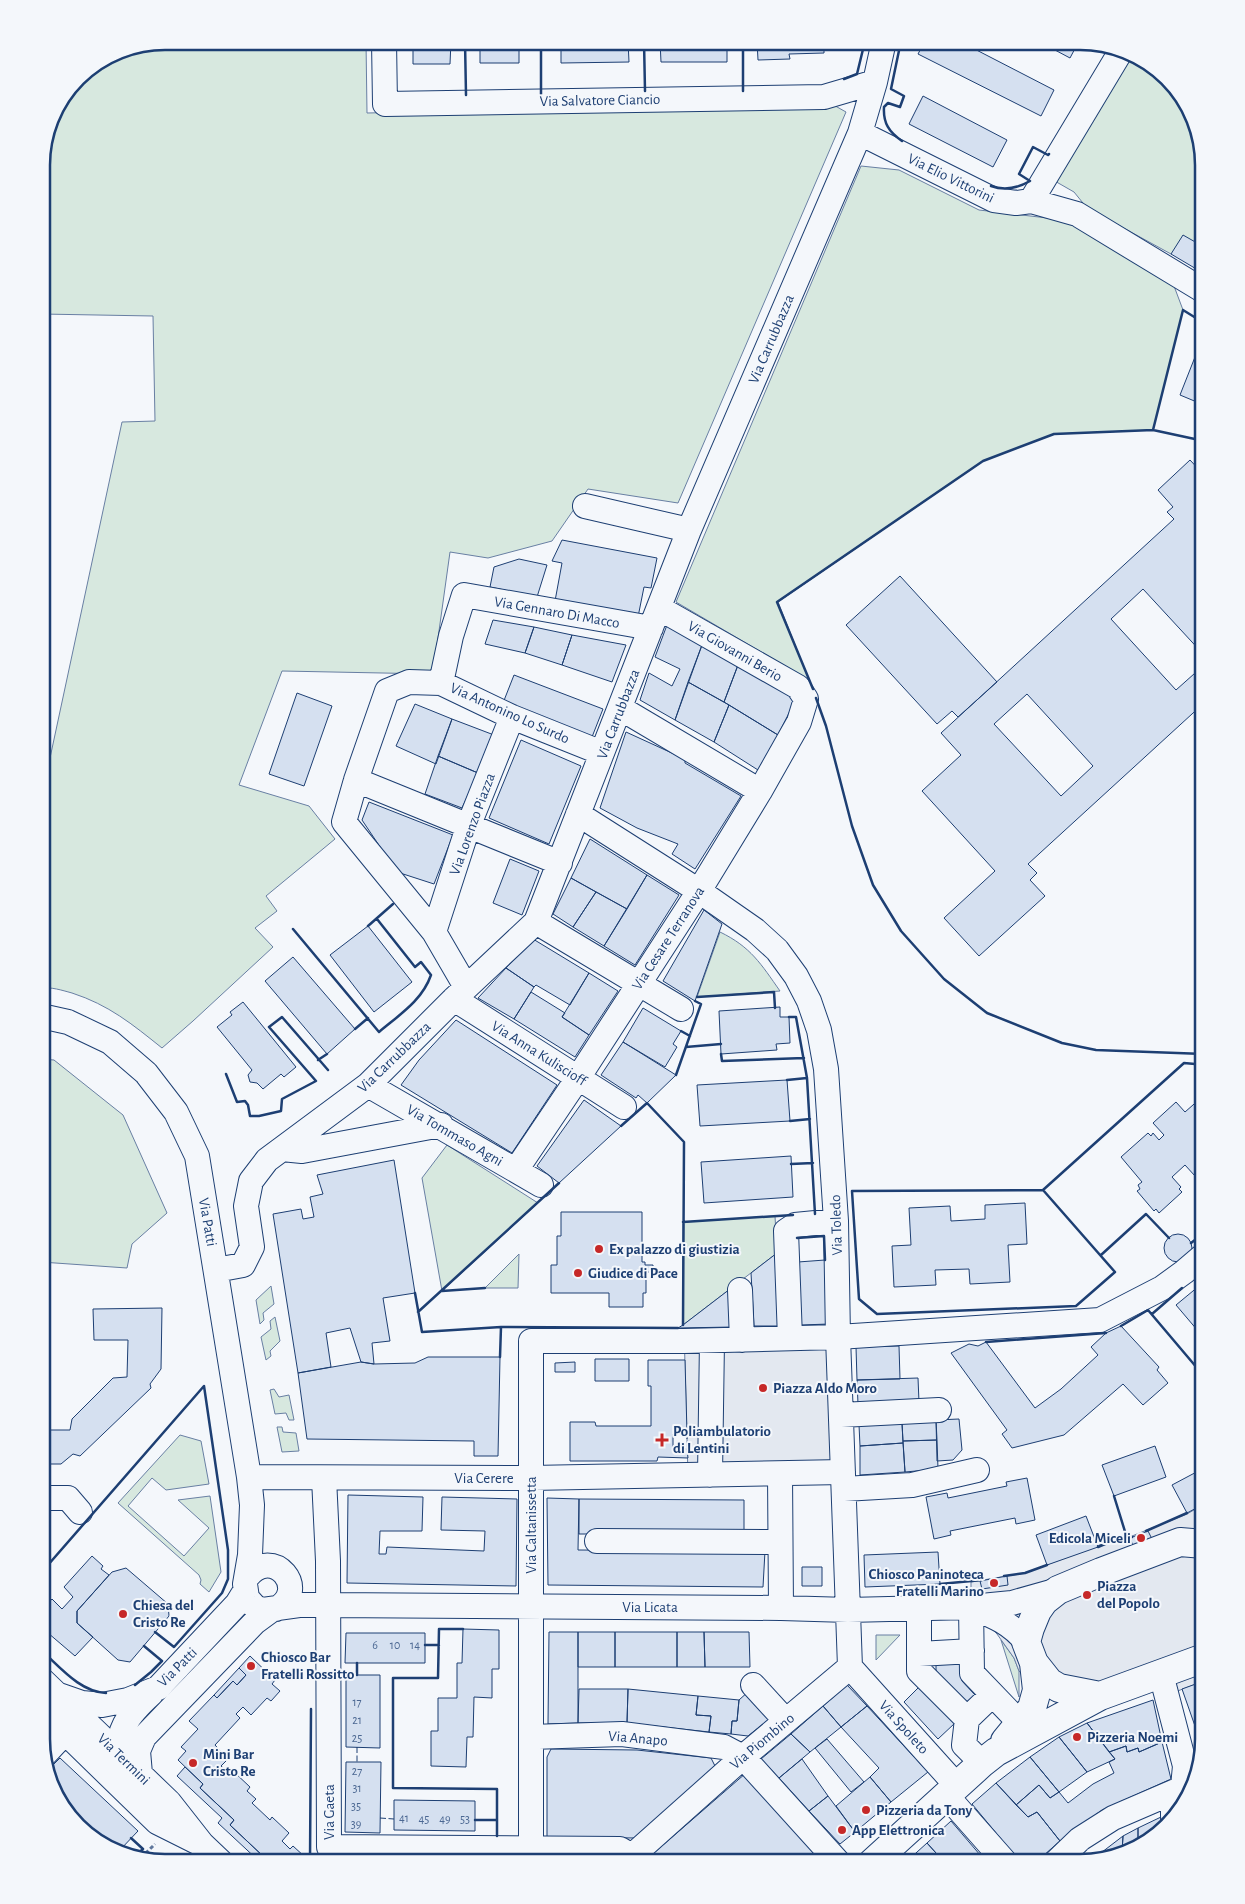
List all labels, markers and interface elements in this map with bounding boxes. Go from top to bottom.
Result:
street label: Via Salvatore Ciancio [540,92,660,109]
street label: Via Elio Vittorini [905,151,996,206]
street label: Via Carrubbazza [746,292,797,386]
street label: Via Gennaro Di Macco [493,594,621,631]
street label: Via Giovanni Berio [685,618,785,684]
street label: Via Carrubbazza [594,667,643,761]
street label: Via Antonino Lo Surdo [448,680,572,747]
street label: Via Lorenzo Piazza [447,771,498,877]
street label: Via Cesare Terranova [629,884,707,993]
street label: Via Anna Kuliscioff [489,1018,590,1089]
street label: Via Carrubbazza [355,1019,434,1096]
street label: Via Tommaso Agni [404,1102,506,1169]
street label: Via Toledo [828,1194,845,1256]
street label: Via Patti [196,1197,219,1248]
place label: Ex palazzo di giustizia [609,1242,740,1257]
marker: Ex palazzo di giustizia [593,1243,605,1255]
place label: Giudice di Pace [588,1266,678,1281]
marker: Giudice di Pace [572,1267,584,1279]
place label: Piazza Aldo Moro [773,1381,877,1396]
marker: Piazza Aldo Moro [757,1382,769,1394]
place label: Poliambulatorio di Lentini [673,1424,771,1456]
marker: Poliambulatorio di Lentini [655,1433,669,1447]
street label: Via Cerere [454,1471,514,1486]
street label: Via Caltanissetta [524,1476,539,1574]
place label: Edicola Miceli [1049,1531,1131,1546]
marker: Edicola Miceli [1135,1532,1147,1544]
place label: Chiosco Paninoteca Fratelli Marino [868,1567,984,1599]
marker: Chiosco Paninoteca Fratelli Marino [988,1577,1000,1589]
place label: Piazza del Popolo [1097,1579,1160,1611]
marker: Piazza del Popolo [1081,1589,1093,1601]
place label: Chiesa del Cristo Re [133,1598,194,1630]
street label: Via Licata [622,1600,678,1615]
marker: Chiesa del Cristo Re [117,1608,129,1620]
house number: 6 [372,1639,378,1651]
house number: 10 [390,1639,400,1651]
house number: 14 [410,1639,420,1651]
street label: Via Patti [155,1645,200,1690]
place label: Chiosco Bar Fratelli Rossitto [261,1650,354,1682]
marker: Chiosco Bar Fratelli Rossitto [245,1660,257,1672]
house number: 17 [352,1696,362,1708]
street label: Via Spoleto [876,1698,931,1757]
street label: Via Piombino [727,1710,797,1772]
house number: 21 [352,1714,362,1726]
street label: Via Anapo [608,1728,668,1749]
place label: Pizzeria Noemi [1087,1730,1178,1745]
street label: Via Termini [94,1731,153,1788]
marker: Pizzeria Noemi [1071,1731,1083,1743]
house number: 25 [352,1732,362,1744]
place label: Mini Bar Cristo Re [203,1747,256,1779]
marker: Mini Bar Cristo Re [187,1757,199,1769]
house number: 27 [352,1765,362,1777]
house number: 31 [352,1782,362,1794]
street label: Via Gaeta [322,1784,337,1840]
house number: 35 [351,1800,361,1812]
place label: Pizzeria da Tony [876,1803,973,1818]
marker: Pizzeria da Tony [860,1804,872,1816]
house number: 41 [399,1812,409,1824]
house number: 45 [419,1813,429,1825]
house number: 49 [439,1813,451,1825]
house number: 53 [460,1813,470,1825]
house number: 39 [351,1818,362,1830]
place label: App Elettronica [852,1823,945,1838]
marker: App Elettronica [836,1824,848,1836]

